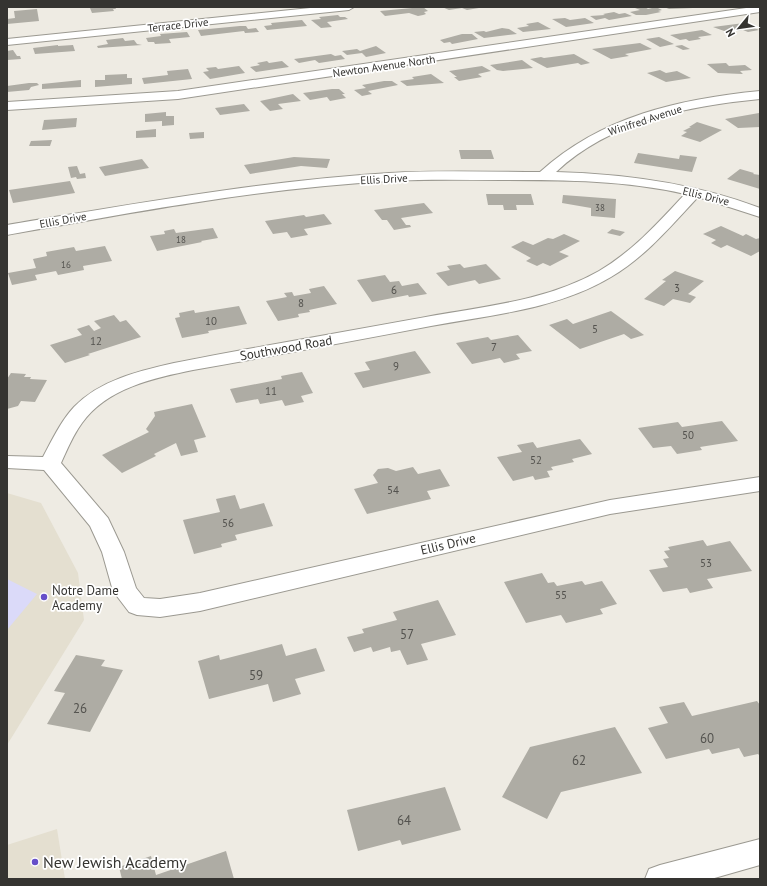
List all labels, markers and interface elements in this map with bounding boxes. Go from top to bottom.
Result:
north arrow [719,8,759,48]
street label: Terrace Drive [147,15,210,35]
text: N [722,26,738,39]
street label: Newton Avenue North [332,52,436,80]
street label: Winifred Avenue [606,101,684,139]
street label: Ellis Drive [360,171,408,187]
street label: Ellis Drive [681,183,731,209]
house number: 38 [595,202,605,213]
street label: Ellis Drive [38,209,88,231]
house number: 18 [176,234,186,245]
house number: 16 [61,259,71,270]
house number: 3 [674,281,680,295]
house number: 6 [391,283,397,297]
house number: 8 [298,296,304,310]
house number: 10 [205,314,217,328]
house number: 5 [592,322,598,336]
street label: Southwood Road [238,331,334,365]
house number: 12 [90,334,102,348]
house number: 7 [491,340,497,354]
house number: 9 [393,359,399,373]
house number: 11 [265,384,277,398]
house number: 50 [682,428,694,442]
house number: 52 [530,453,542,467]
house number: 54 [387,483,399,497]
house number: 56 [222,516,234,530]
street label: Ellis Drive [419,529,477,559]
house number: 53 [700,556,712,570]
place label: Notre Dame Academy [52,582,119,614]
house number: 55 [555,588,567,602]
marker: Notre Dame Academy [39,592,49,602]
house number: 57 [400,626,414,643]
house number: 59 [249,667,263,684]
house number: 26 [73,700,87,717]
house number: 60 [700,730,714,747]
house number: 62 [572,752,586,769]
house number: 64 [397,812,411,829]
place label: New Jewish Academy [43,852,187,872]
marker: New Jewish Academy [30,857,40,867]

